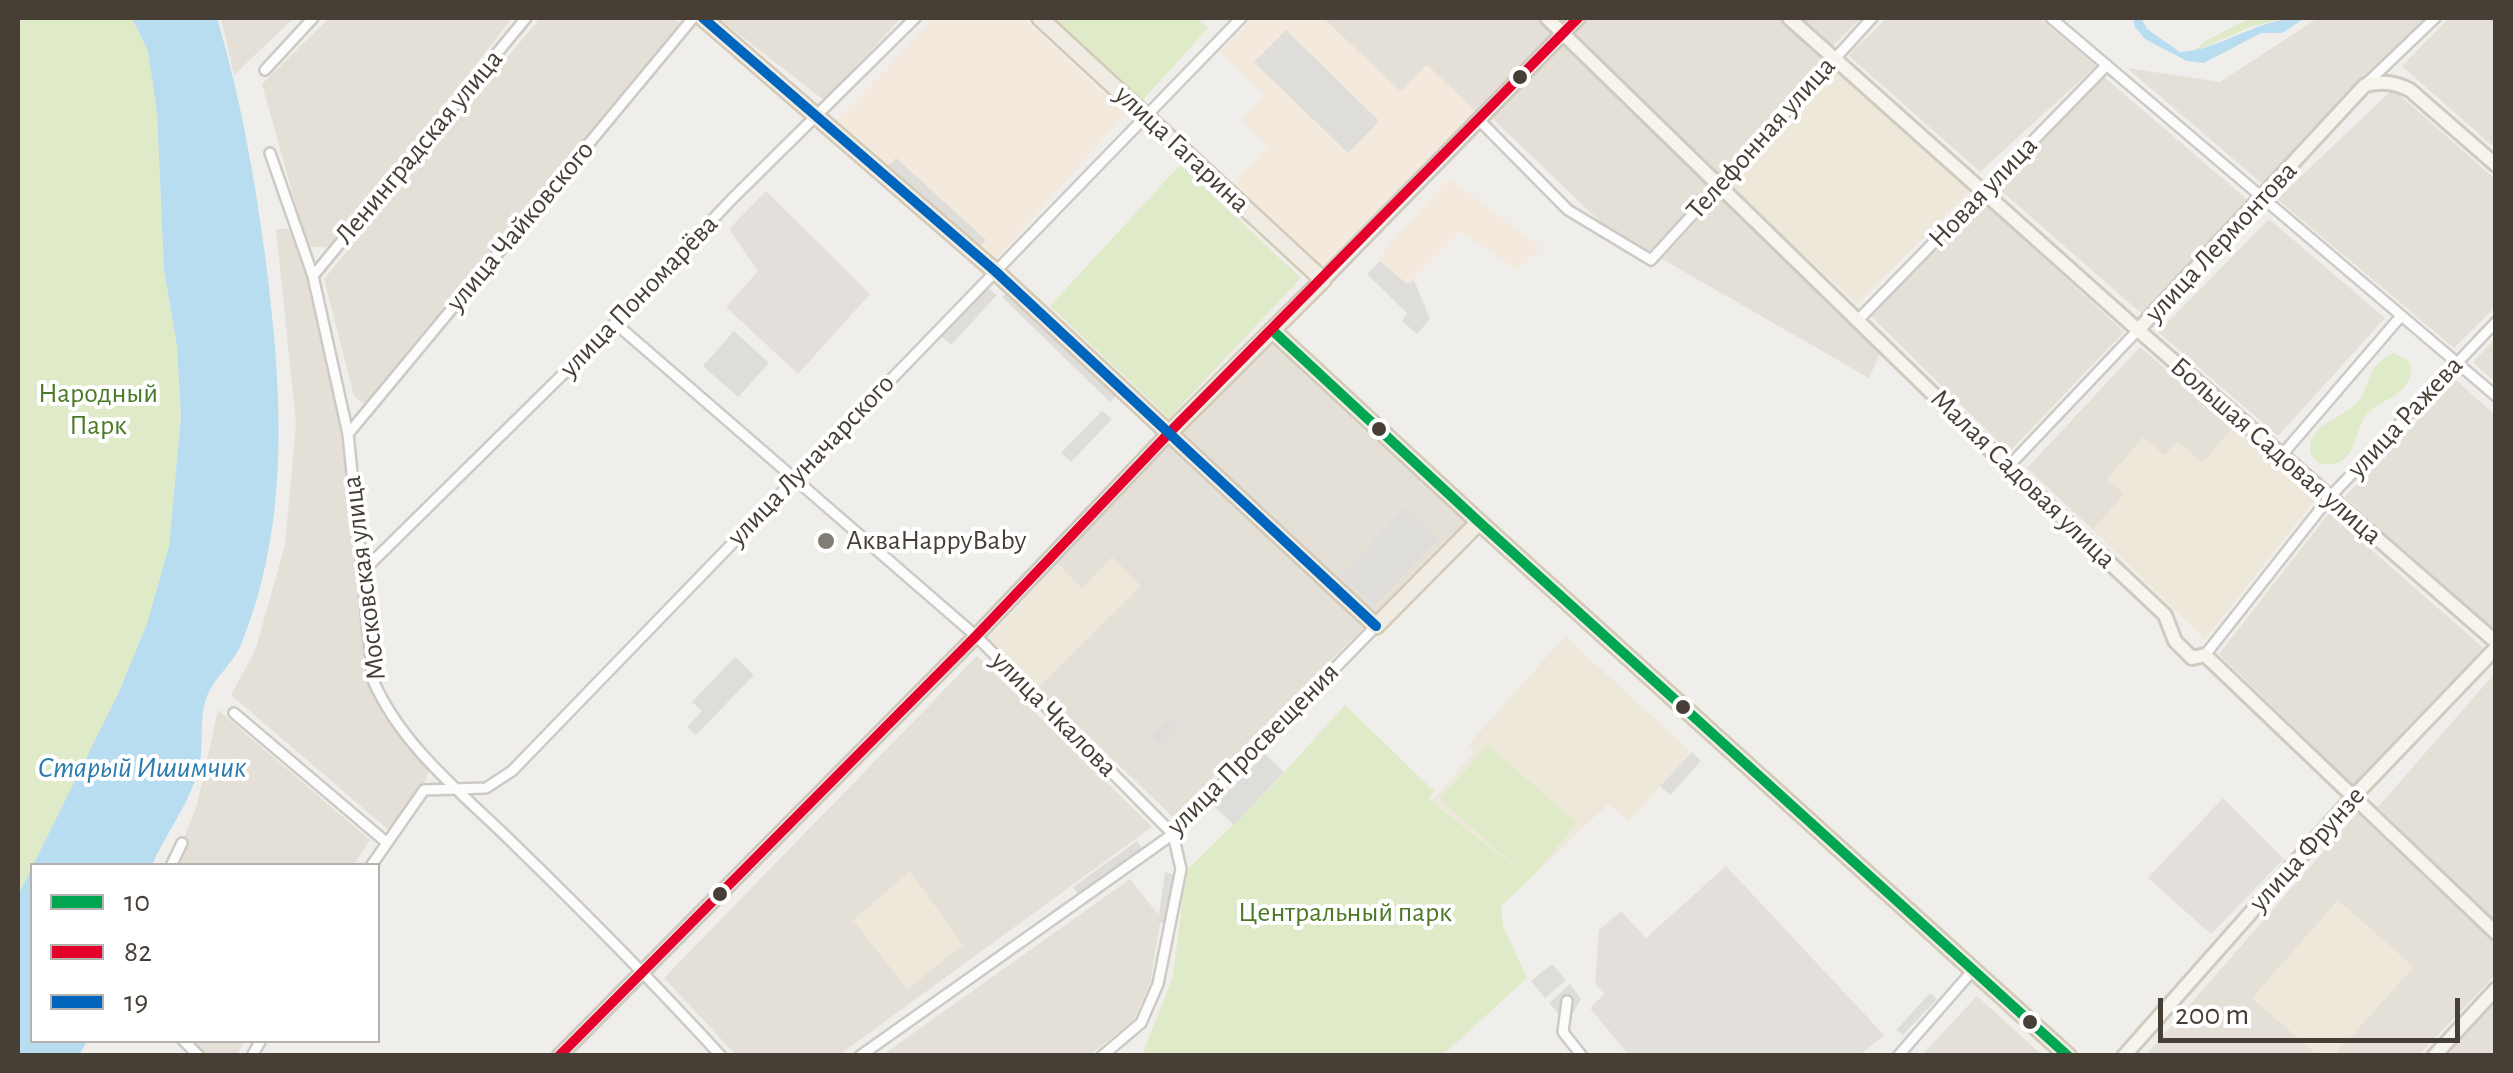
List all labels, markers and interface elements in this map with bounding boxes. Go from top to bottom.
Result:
street label: Ленинградская улица [328,43,510,251]
street label: Телефонная улица [1679,50,1843,226]
unlabelled marker [1510,67,1530,87]
street label: улица Гагарина [1108,78,1256,220]
street label: Новая улица [1921,129,2045,255]
street label: улица Чайковского [439,134,601,318]
street label: улица Лермонтова [2138,154,2304,330]
street label: улица Пономарёва [553,207,725,385]
street label: улица Ражева [2340,349,2470,485]
street label: Большая Садовая улица [2163,350,2389,552]
street label: улица Луначарского [720,367,902,553]
park label: Народный Парк [38,377,158,443]
street label: Малая Садовая улица [1923,382,2123,576]
unlabelled marker [1369,419,1389,439]
street label: Московская улица [335,474,393,682]
place label: АкваHappyBaby [846,524,1026,558]
marker: АкваHappyBaby [815,530,837,552]
street label: улица Чкалова [984,644,1124,784]
street label: улица Просвещения [1160,656,1346,842]
unlabelled marker [1673,697,1693,717]
water label: Старый Ишимчик [37,750,247,786]
street label: улица Фрунзе [2242,779,2372,919]
legend [30,863,380,1043]
unlabelled marker [710,884,730,904]
text: 10 [124,887,150,917]
park label: Центральный парк [1238,896,1452,930]
text: 82 [124,937,152,967]
scale bar [2163,978,2466,1040]
text: 19 [124,987,148,1017]
text: 200 m [2175,1000,2249,1030]
unlabelled marker [2020,1012,2040,1032]

